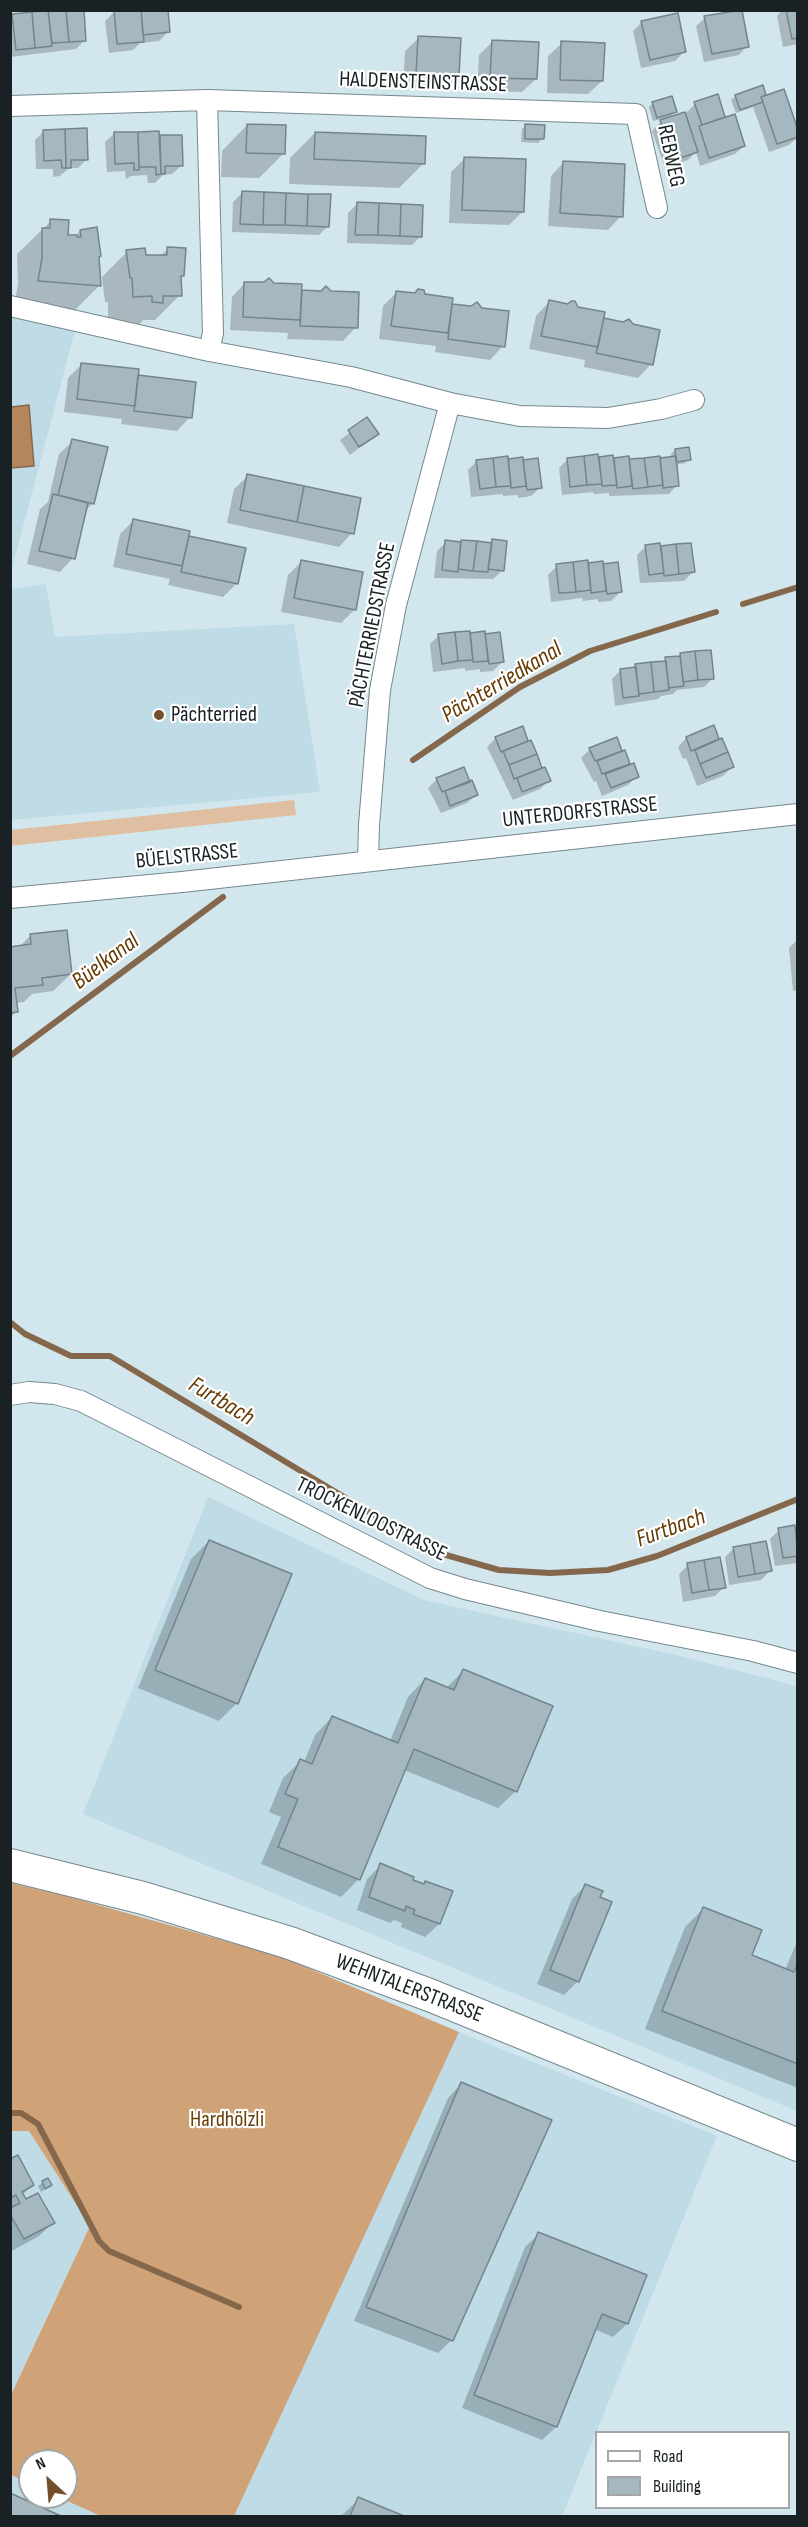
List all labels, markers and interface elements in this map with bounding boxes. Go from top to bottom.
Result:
street label: HALDENSTEINSTRASSE [339,67,507,99]
street label: REBWEG [651,122,689,190]
street label: PÄCHTERRIEDSTRASSE [344,540,402,710]
water label: Pächterriedkanal [437,636,567,730]
place label: Pächterried [171,702,257,728]
marker: Pächterried [152,708,166,722]
street label: UNTERDORFSTRASSE [501,792,659,834]
street label: BÜELSTRASSE [134,838,240,876]
water label: Büelkanal [67,927,145,997]
water label: Furtbach [183,1371,259,1433]
street label: TROCKENLOOSTRASSE [291,1472,451,1568]
water label: Furtbach [632,1503,710,1555]
street label: WEHNTALERSTRASSE [332,1949,486,2029]
park label: Hardhölzli [190,2107,264,2133]
legend [595,2431,790,2509]
text: Road [653,2446,683,2467]
north arrow [18,2449,78,2509]
text: N [33,2454,49,2475]
text: Building [653,2476,701,2497]

